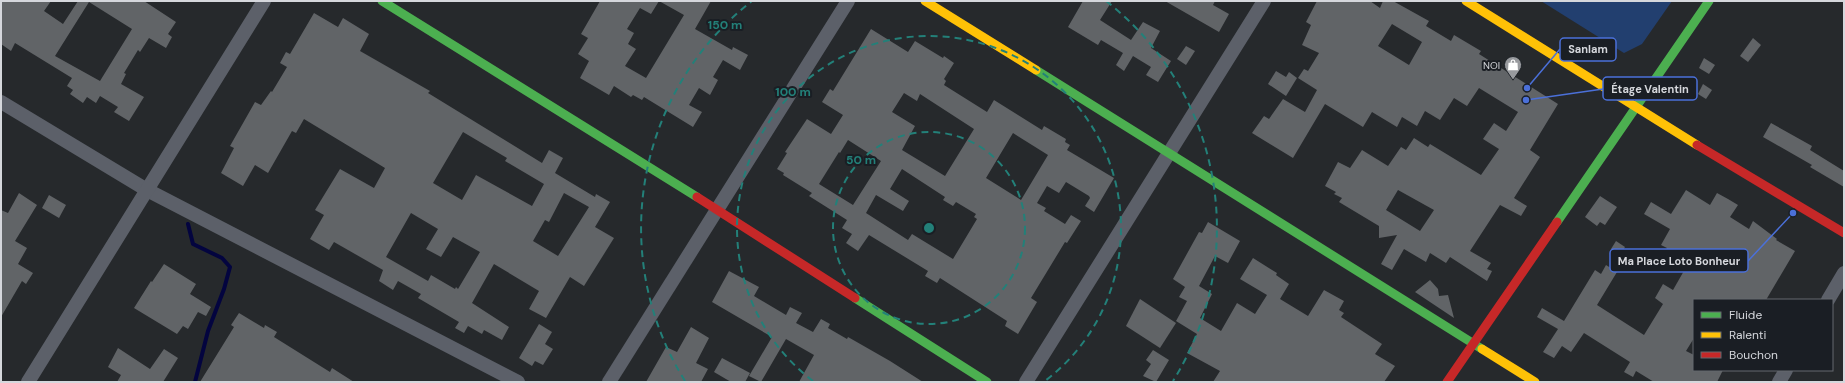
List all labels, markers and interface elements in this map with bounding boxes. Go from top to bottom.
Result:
text: 150 m [708,17,742,33]
callout: Sanlam [1560,38,1616,61]
text: Sanlam [1568,42,1608,56]
shop icon: NOI [1503,55,1523,80]
place label: NOI [1483,59,1500,72]
callout: Étage Valentin [1603,77,1697,100]
text: Étage Valentin [1611,82,1689,96]
text: 100 m [775,84,811,100]
text: 50 m [846,152,876,168]
centre of rings [922,221,936,235]
callout: Ma Place Loto Bonheur [1610,249,1748,272]
text: Ma Place Loto Bonheur [1618,254,1741,268]
legend [1693,299,1833,371]
text: Fluide [1729,307,1762,323]
text: Ralenti [1729,327,1767,343]
text: Bouchon [1729,347,1778,363]

